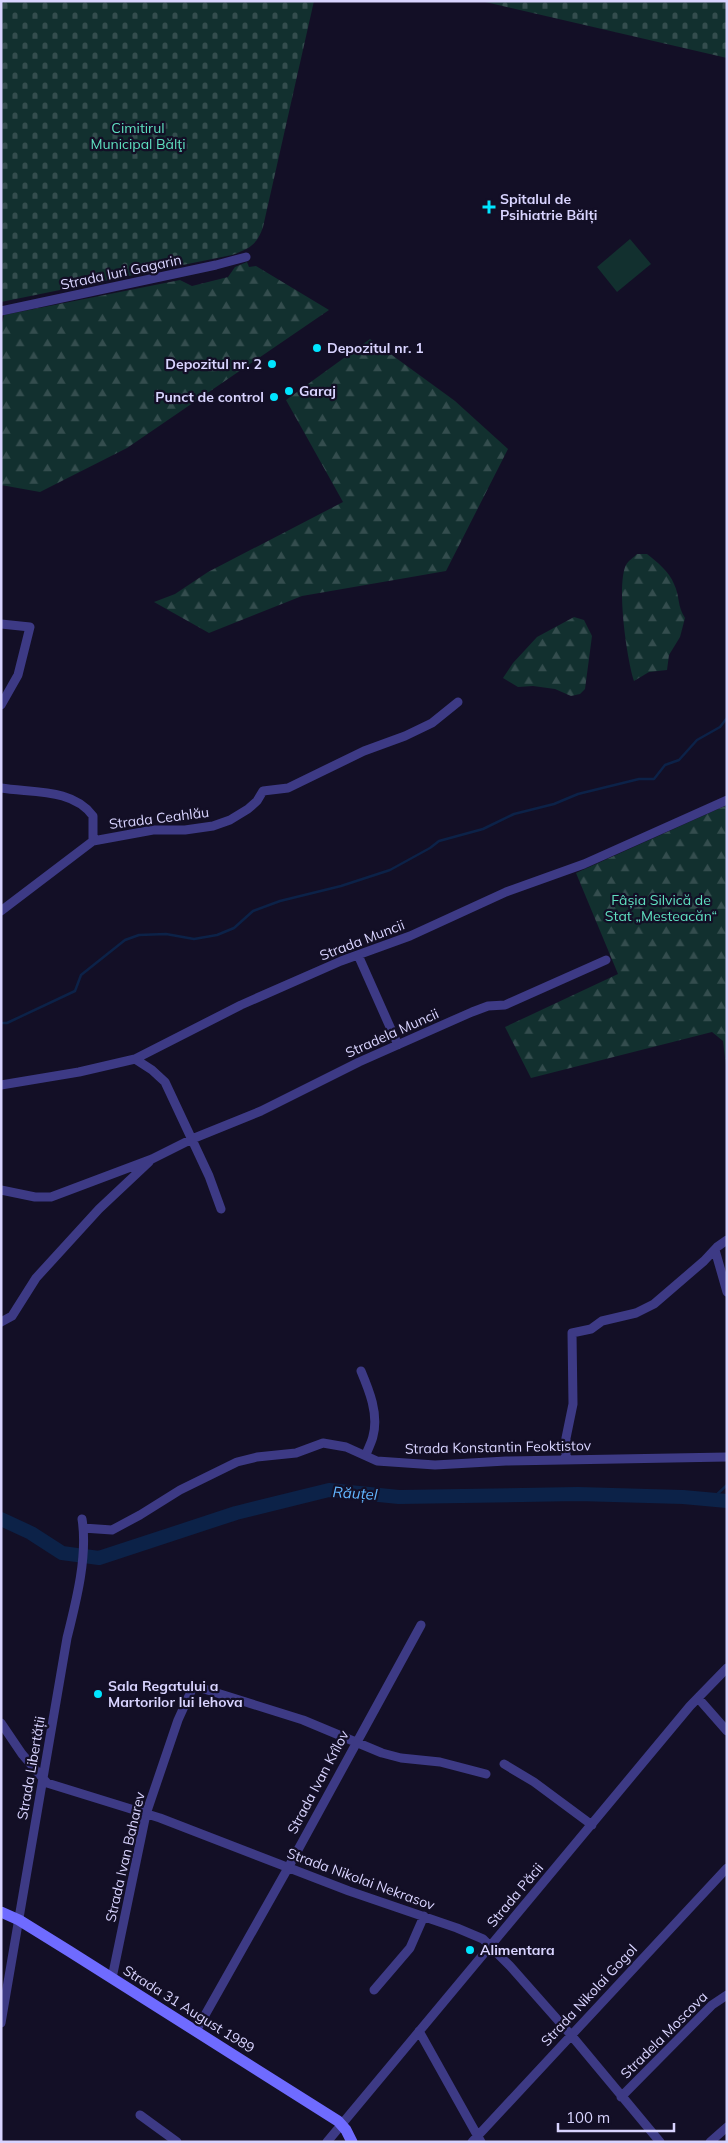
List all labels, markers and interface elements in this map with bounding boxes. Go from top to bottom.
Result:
park label: Cimitirul Municipal Bălţi [90,119,186,153]
place label: Spitalul de Psihiatrie Bălți [500,190,597,224]
marker: Spitalul de Psihiatrie Bălți [482,200,496,214]
street label: Strada Iuri Gagarin [59,250,183,294]
place label: Depozitul nr. 1 [327,339,424,357]
marker: Depozitul nr. 1 [311,342,323,354]
place label: Depozitul nr. 2 [165,355,262,373]
marker: Depozitul nr. 2 [266,358,278,370]
place label: Garaj [299,382,336,400]
marker: Garaj [283,385,295,397]
place label: Punct de control [155,388,264,406]
marker: Punct de control [268,391,280,403]
street label: Strada Ceahlău [108,803,210,833]
park label: Fâșia Silvică de Stat „Mesteacăn“ [605,891,717,925]
street label: Strada Muncii [317,916,407,964]
street label: Stradela Muncii [343,1004,441,1062]
street label: Strada Konstantin Feoktistov [405,1436,592,1458]
water label: Răuțel [332,1482,379,1504]
place label: Sala Regatului a Martorilor lui Iehova [108,1677,243,1711]
marker: Sala Regatului a Martorilor lui Iehova [92,1688,104,1700]
street label: Strada Libertății [13,1715,49,1821]
street label: Strada Ivan Krîlov [283,1727,353,1837]
street label: Strada Ivan Baharev [101,1790,149,1924]
street label: Strada Nikolai Nekrasov [285,1844,438,1914]
street label: Strada Păcii [483,1859,547,1931]
street label: Strada Nikolai Gogol [537,1940,641,2050]
place label: Alimentara [480,1941,555,1959]
marker: Alimentara [464,1944,476,1956]
street label: Strada 31 August 1989 [120,1961,258,2057]
street label: Stradela Moscova [617,1988,711,2082]
scale bar [558,2100,674,2132]
text: 100 m [566,2108,610,2127]

